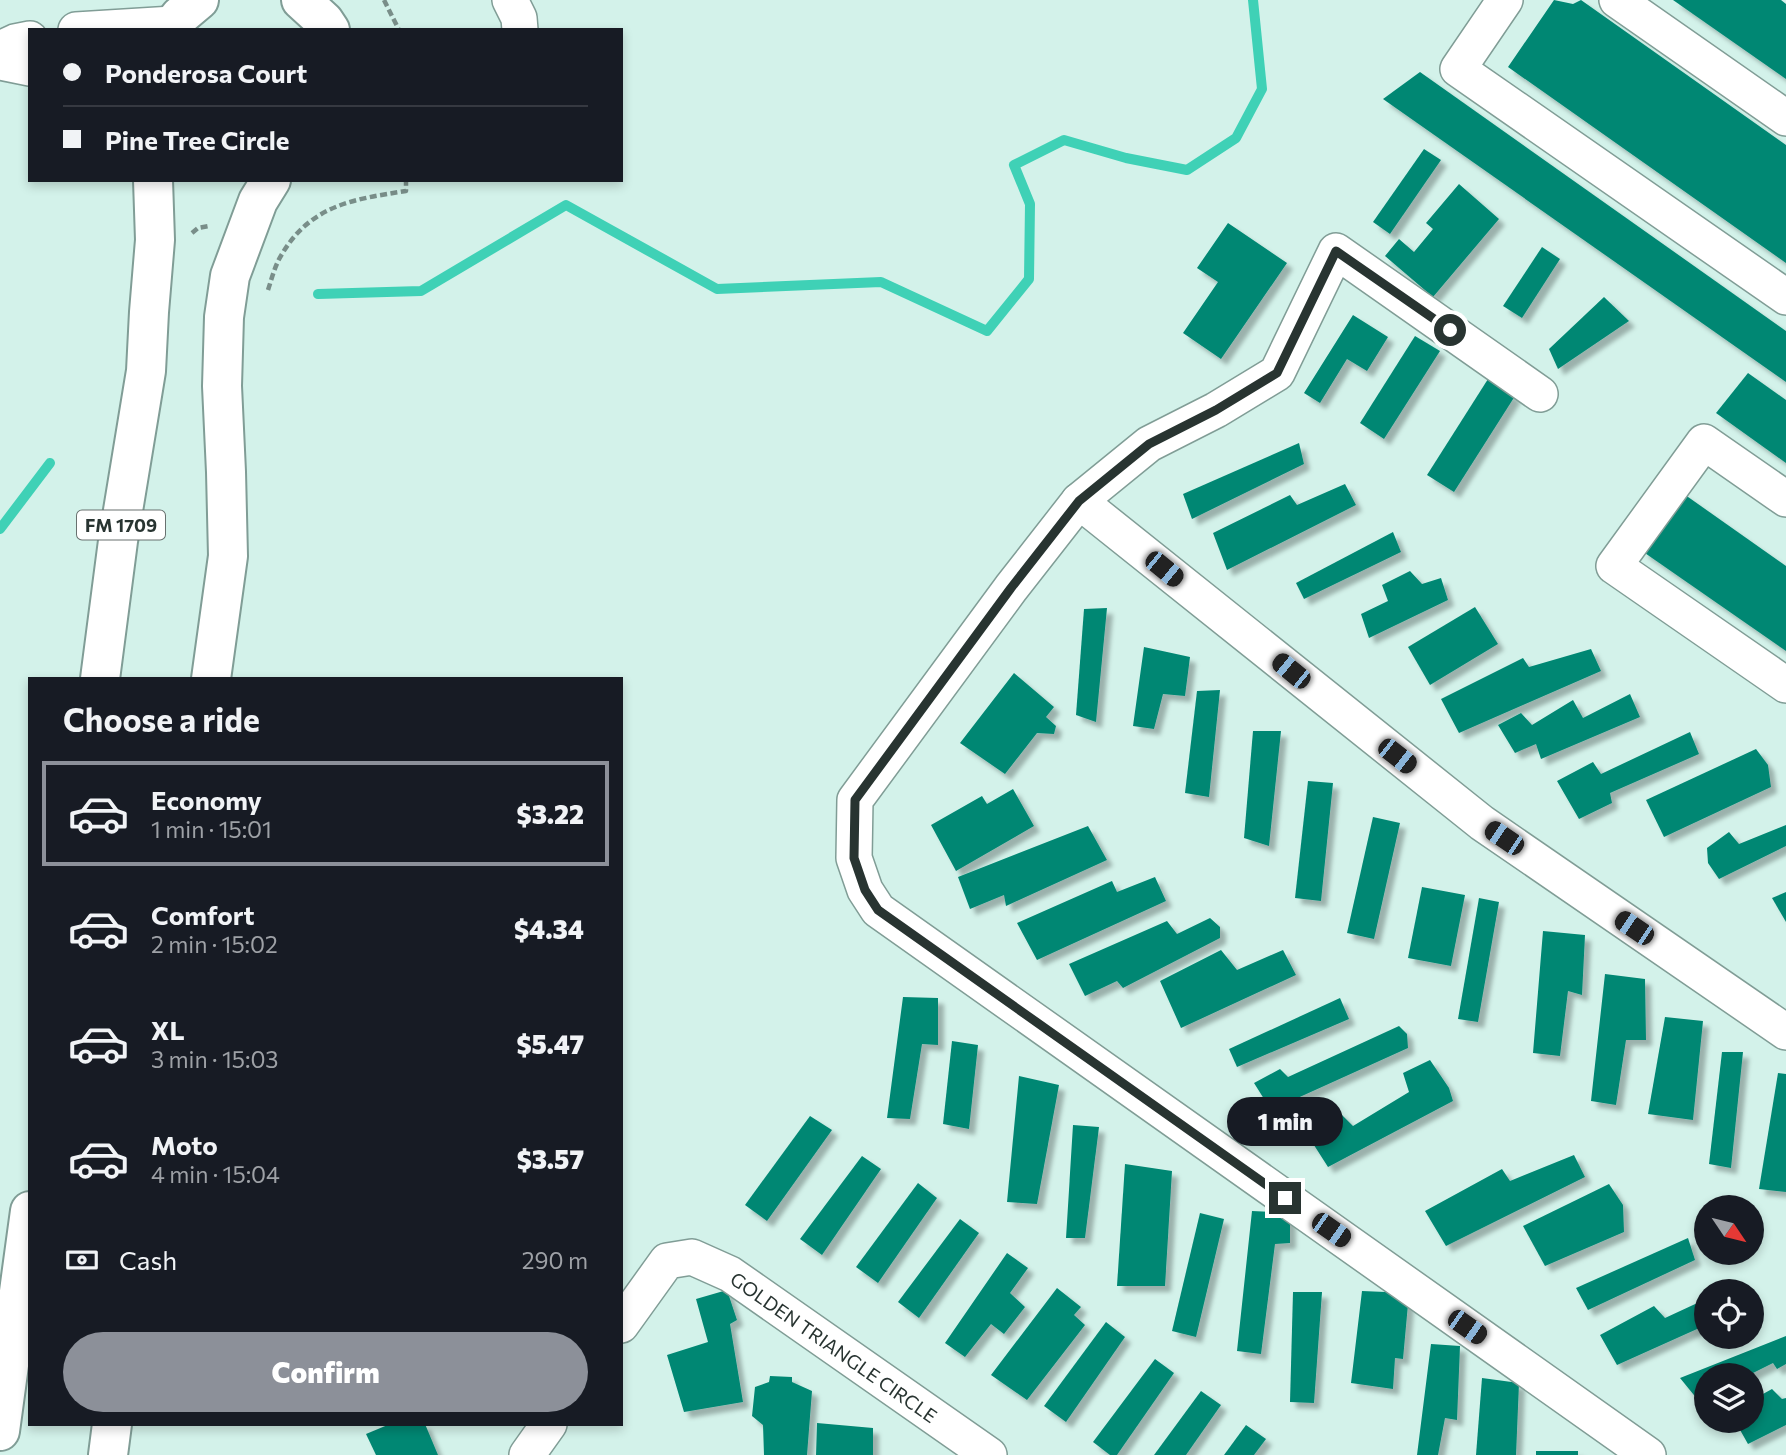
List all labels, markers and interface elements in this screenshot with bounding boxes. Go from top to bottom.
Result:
text: Ponderosa Court [105,57,307,88]
text: Pine Tree Circle [105,124,289,155]
route start [1434,314,1466,346]
road number: FM 1709 [77,510,165,540]
car [1142,548,1187,590]
car [1269,650,1314,692]
text: Choose a ride [63,699,260,739]
car [1374,735,1421,777]
icon: car [67,782,130,845]
text: Economy [151,784,262,815]
text: $3.22 [517,798,584,829]
text: 1 min · 15:01 [151,815,272,843]
car [1481,818,1528,858]
icon: car [67,897,130,960]
text: Comfort [151,899,254,930]
car [1611,908,1658,948]
text: $4.34 [514,913,584,944]
text: 2 min · 15:02 [151,930,278,958]
icon: car [67,1012,130,1075]
text: XL [151,1014,185,1045]
text: $5.47 [516,1028,584,1059]
text: 3 min · 15:03 [151,1045,278,1073]
callout: 1 min [1227,1096,1343,1146]
text: 1 min [1257,1107,1313,1135]
icon: car [67,1127,130,1190]
text: Moto [151,1129,218,1160]
text: $3.57 [517,1143,584,1174]
text: 4 min · 15:04 [151,1160,280,1188]
route end [1269,1182,1301,1214]
north arrow [1694,1195,1764,1265]
map controls [1694,1195,1764,1433]
car [1308,1209,1355,1251]
icon: cash [63,1241,101,1279]
text: Cash [119,1244,177,1275]
text: 290 m [522,1246,588,1274]
street label: GOLDEN TRIANGLE CIRCLE [726,1267,942,1427]
button: locate [1694,1279,1764,1349]
car [1444,1306,1491,1348]
button: Confirm [63,1332,588,1412]
button: layers [1694,1363,1764,1433]

